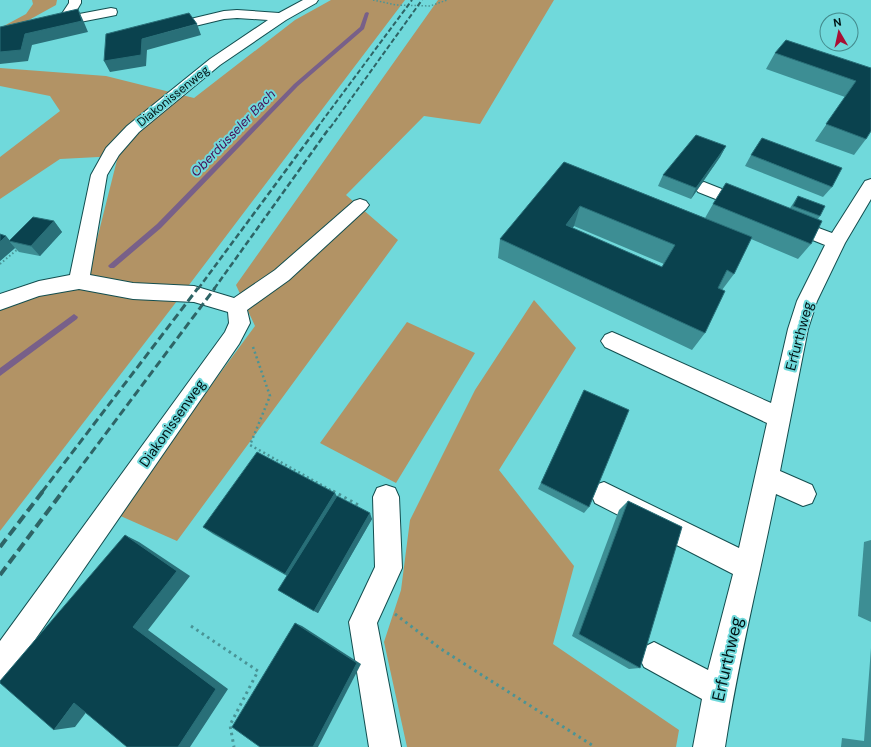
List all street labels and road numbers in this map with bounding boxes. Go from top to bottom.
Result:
street label: Diakonissenweg [134,62,213,130]
street label: Erfurthweg [781,299,817,372]
street label: Diakonissenweg [135,375,209,470]
street label: Erfurthweg [707,614,747,703]

